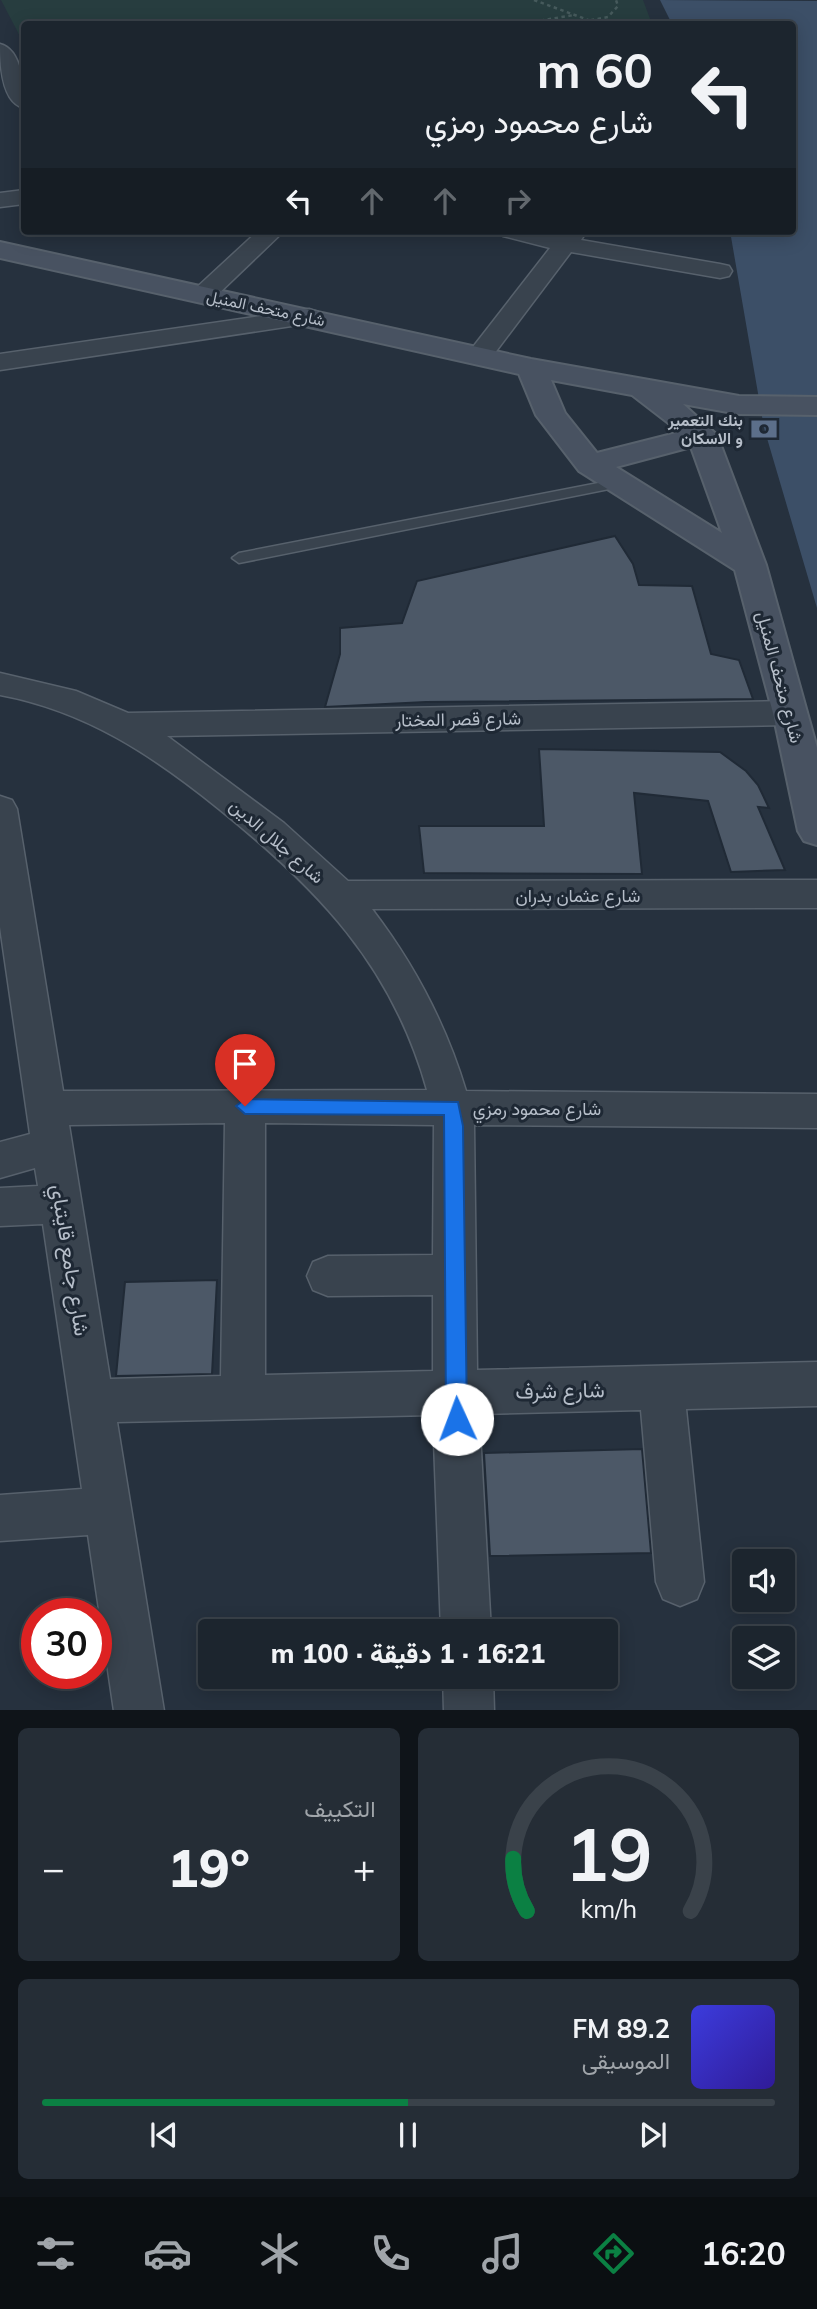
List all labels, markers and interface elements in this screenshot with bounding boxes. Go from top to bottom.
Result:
text: 60 m [537,39,653,100]
icon: left [677,49,768,140]
text: شارع محمود رمزي [425,101,653,141]
icon: left [280,182,318,220]
icon: ahead [353,182,391,220]
icon: ahead [426,182,464,220]
icon: right [499,182,537,220]
street label: شارع متحف المنيل [205,286,327,332]
place label: بنك التعمير و الاسكان [667,410,743,449]
bank icon: بنك التعمير و الاسكان [749,414,779,444]
street label: شارع متحف المنيل [750,609,809,746]
street label: شارع قصر المختار [394,706,521,733]
street label: شارع جلال الدين [224,794,329,889]
street label: شارع عثمان بدران [516,884,640,908]
pin [215,1034,275,1106]
icon: arrive [226,1045,264,1083]
street label: شارع محمود رمزي [473,1097,601,1124]
street label: شارع جامع قايتباي [41,1182,96,1339]
street label: شارع شرف [515,1376,605,1406]
position arrow [420,1382,494,1456]
map controls [732,1549,795,1689]
button: sound [732,1549,795,1612]
speed limit sign: 30 [21,1598,112,1689]
button: layers [732,1626,795,1689]
text: 16:21 · 1 دقيقة · 100 m [271,1637,545,1670]
text: التكييف [304,1794,376,1823]
text: 19 [565,1808,652,1899]
text: 19° [168,1835,250,1900]
text: − [42,1844,65,1892]
text: + [353,1844,376,1892]
text: km/h [580,1892,637,1923]
text: 89.2 FM [572,2012,670,2045]
text: الموسيقى [582,2046,670,2075]
icon: previous [145,2116,183,2154]
icon: pause [389,2116,427,2154]
icon: next [634,2116,672,2154]
icon: filters [31,2229,80,2278]
icon: car [143,2229,192,2278]
icon: climate [255,2229,304,2278]
icon: phone [366,2229,415,2278]
icon: music [478,2229,527,2278]
icon: directions [589,2229,638,2278]
text: 16:20 [701,2233,786,2273]

